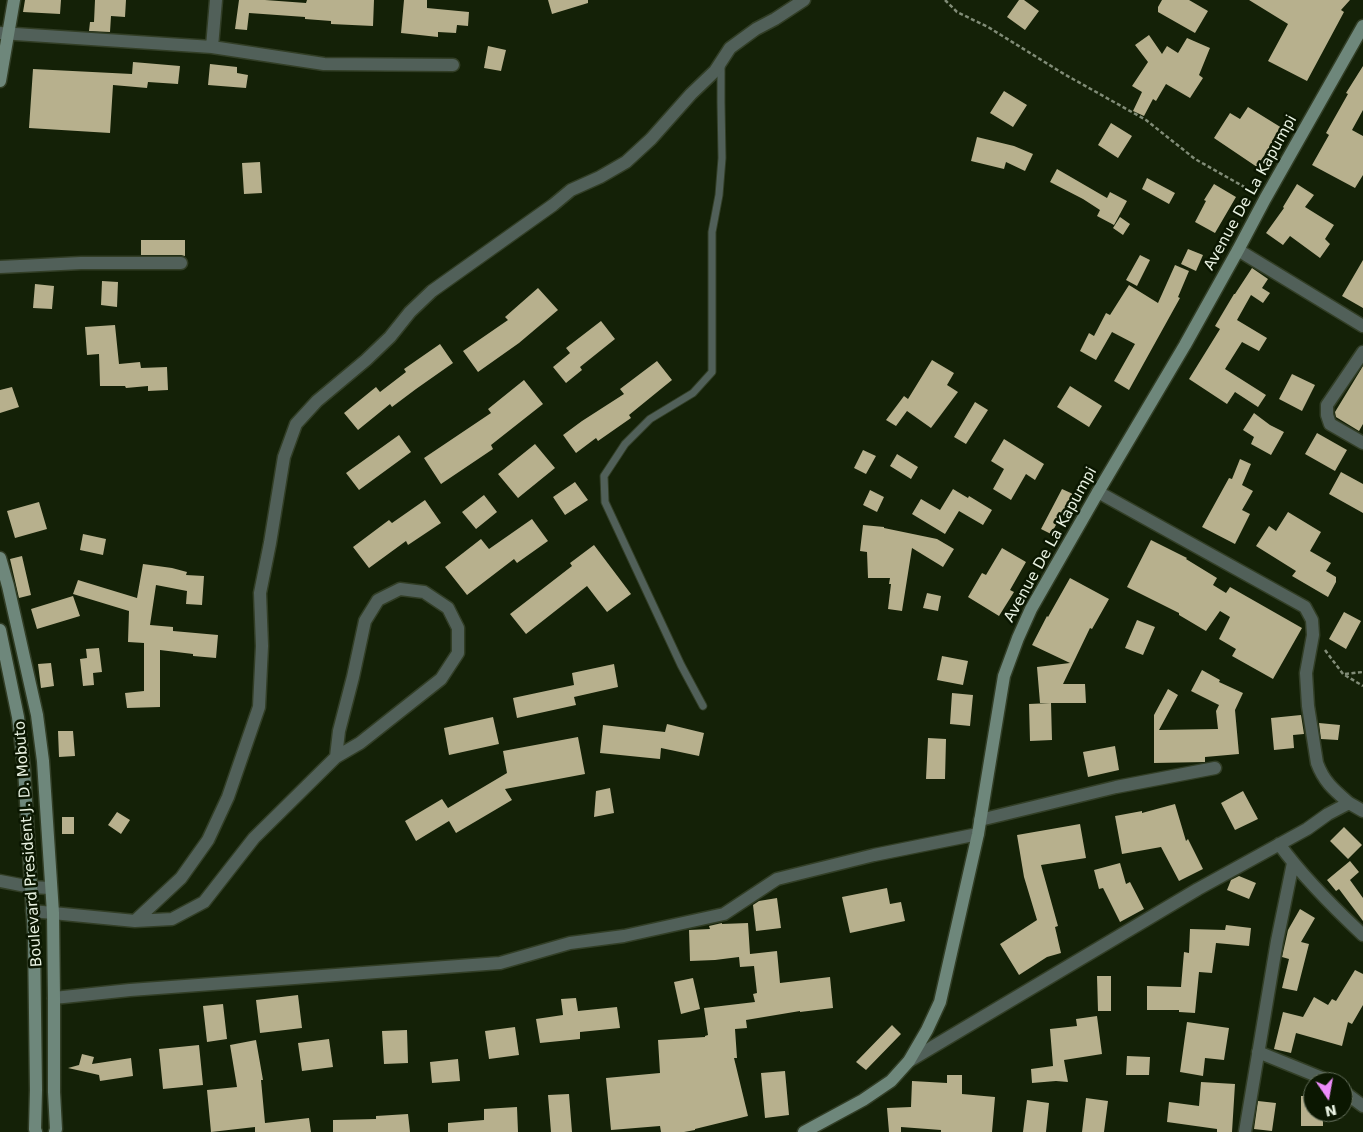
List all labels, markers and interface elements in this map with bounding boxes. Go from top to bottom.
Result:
street label: Avenue De La Kapumpi [1201,112,1301,274]
street label: Avenue De La Kapumpi [1001,464,1101,626]
street label: Boulevard President J. D. Mobuto [11,720,47,968]
north arrow [1303,1072,1353,1122]
text: N [1324,1102,1338,1120]

